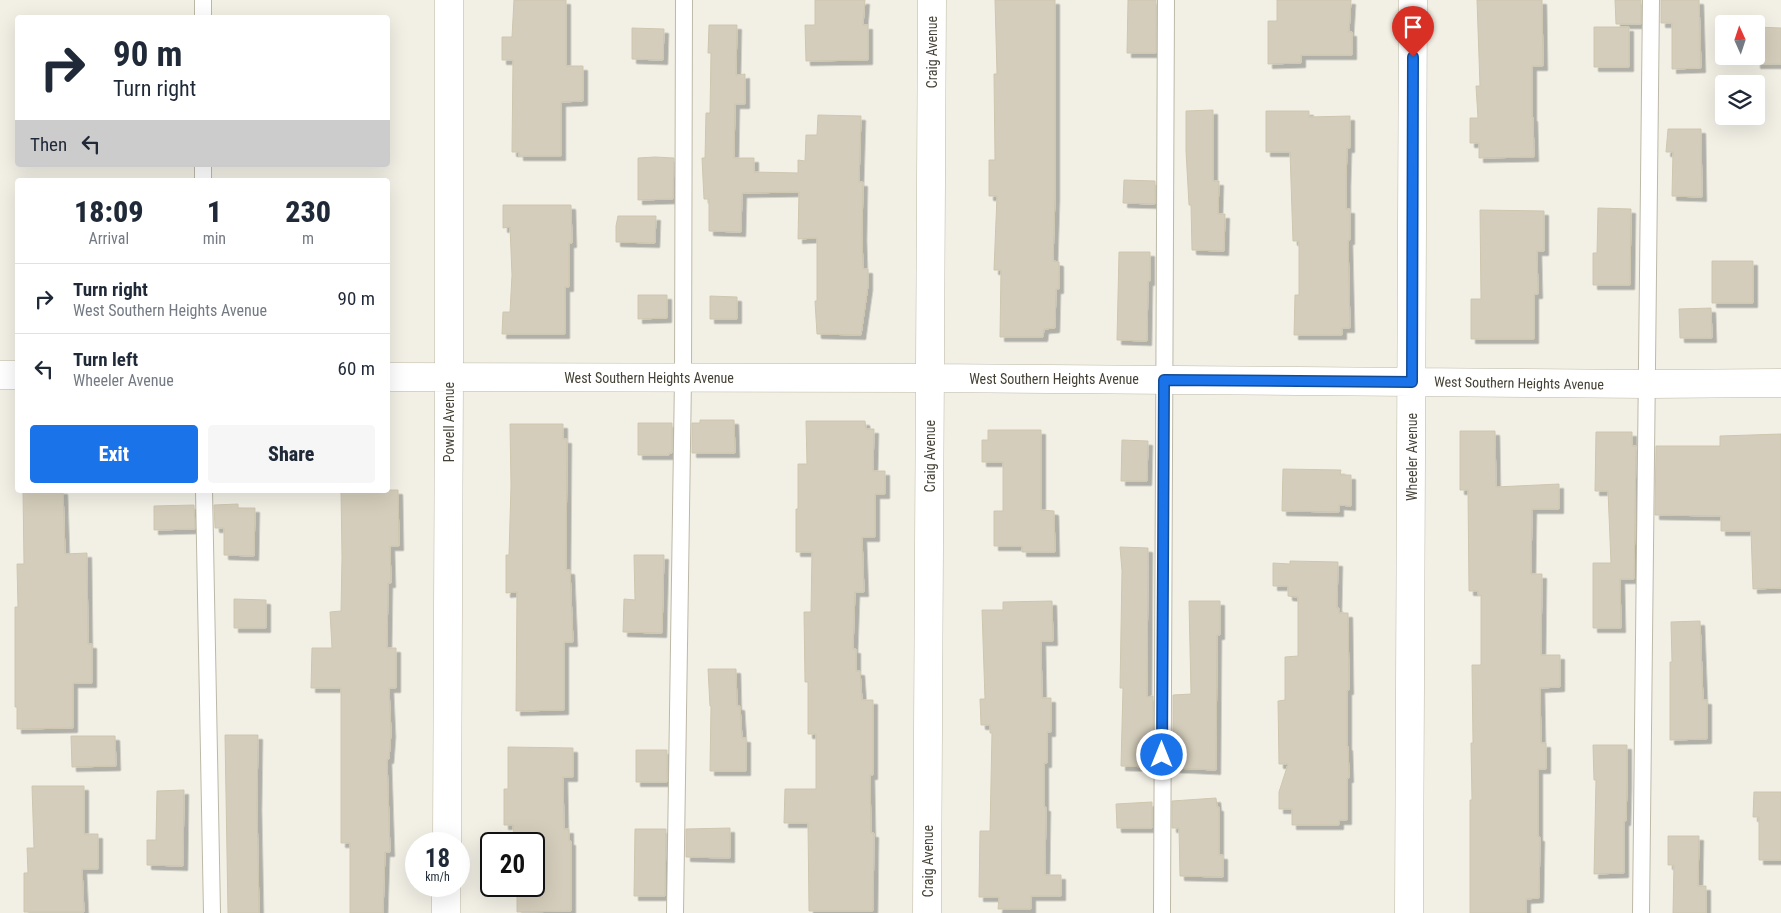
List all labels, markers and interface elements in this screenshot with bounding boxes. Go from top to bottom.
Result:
pin [1392,6,1434,57]
icon: arrive [1399,13,1427,41]
street label: Craig Avenue [924,15,940,88]
north arrow [1715,15,1765,65]
map controls [1715,15,1765,125]
text: 90 m [113,34,182,75]
icon: right [30,35,95,100]
button: layers [1715,75,1765,125]
text: Turn right [113,76,196,101]
icon: left [77,130,105,158]
text: Then [30,133,67,156]
text: 18:09 [74,194,144,229]
text: 1 [207,194,222,229]
text: 230 [285,194,331,229]
text: Arrival [88,229,129,248]
text: min [203,229,226,248]
text: m [302,229,314,248]
text: Turn right [73,278,148,301]
icon: right [30,285,58,313]
text: 90 m [338,287,375,310]
text: West Southern Heights Avenue [73,301,267,320]
text: Turn left [73,348,138,371]
icon: left [30,355,58,383]
text: 60 m [338,357,375,380]
street label: West Southern Heights Avenue [564,370,734,386]
text: Wheeler Avenue [73,371,174,390]
street label: West Southern Heights Avenue [969,371,1139,387]
street label: West Southern Heights Avenue [1434,374,1604,392]
street label: Powell Avenue [441,381,457,462]
street label: Wheeler Avenue [1404,413,1420,501]
street label: Craig Avenue [922,419,938,492]
button: Exit [30,425,198,483]
button: Share [208,425,375,483]
position arrow [1135,728,1187,780]
street label: Craig Avenue [920,824,936,897]
speed limit sign: 20 [480,832,545,897]
text: 18 [425,844,450,873]
text: km/h [425,870,450,884]

